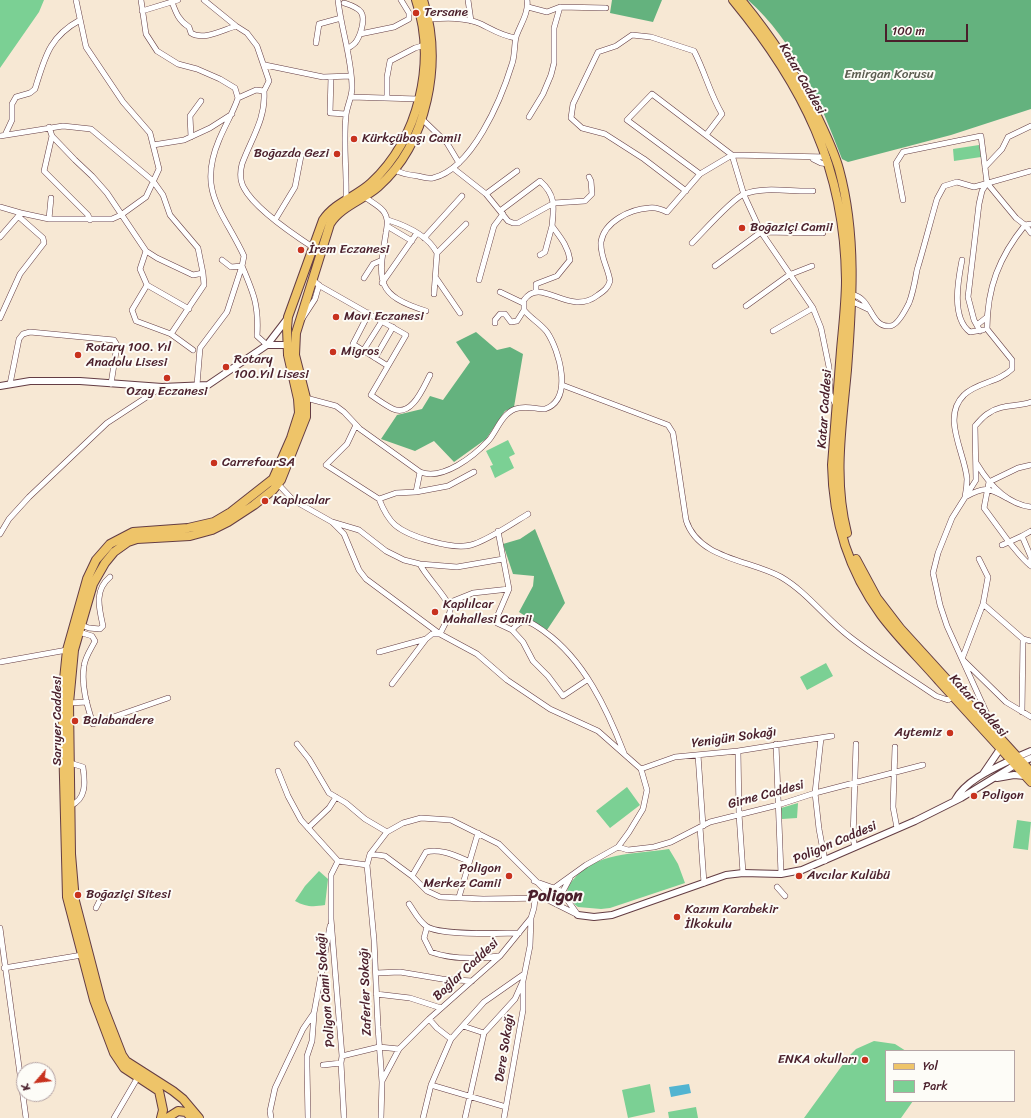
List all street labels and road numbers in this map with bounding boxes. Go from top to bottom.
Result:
street label: Katar Caddesi [775,41,829,117]
street label: Katar Caddesi [814,369,836,449]
street label: Katar Caddesi [946,671,1010,741]
street label: Sarıyer Caddesi [50,676,66,766]
street label: Yenigün Sokağı [691,724,777,752]
street label: Girne Caddesi [726,777,806,813]
street label: Poligon Caddesi [791,818,879,868]
street label: Poligon Cami Sokağı [313,932,339,1048]
street label: Bağlar Caddesi [430,936,502,1004]
street label: Zaferler Sokağı [357,948,375,1036]
street label: Dere Sokağı [492,1013,518,1083]

